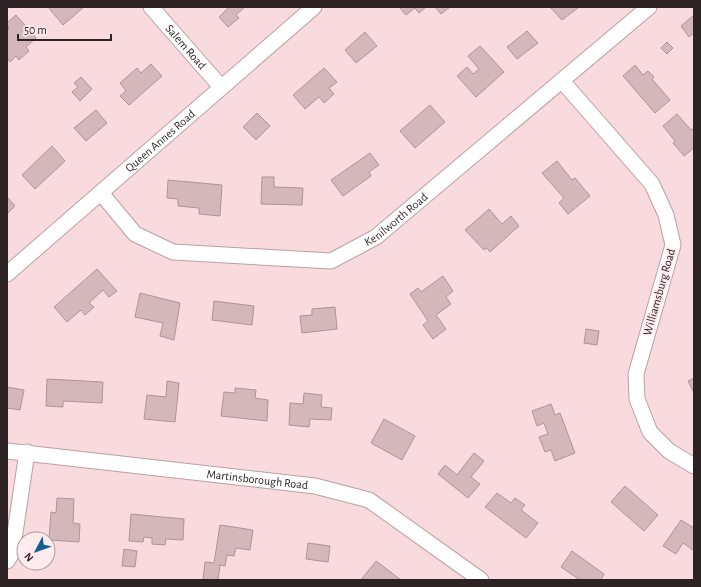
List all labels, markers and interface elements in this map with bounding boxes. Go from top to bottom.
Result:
scale bar [18,16,111,42]
street label: Salem Road [163,22,209,72]
text: 50 m [24,24,47,36]
street label: Queen Annes Road [123,107,197,175]
street label: Kenilworth Road [362,190,430,248]
street label: Williamsburg Road [641,247,677,337]
street label: Martinsborough Road [206,468,309,491]
north arrow [16,531,56,571]
text: N [22,551,35,564]

